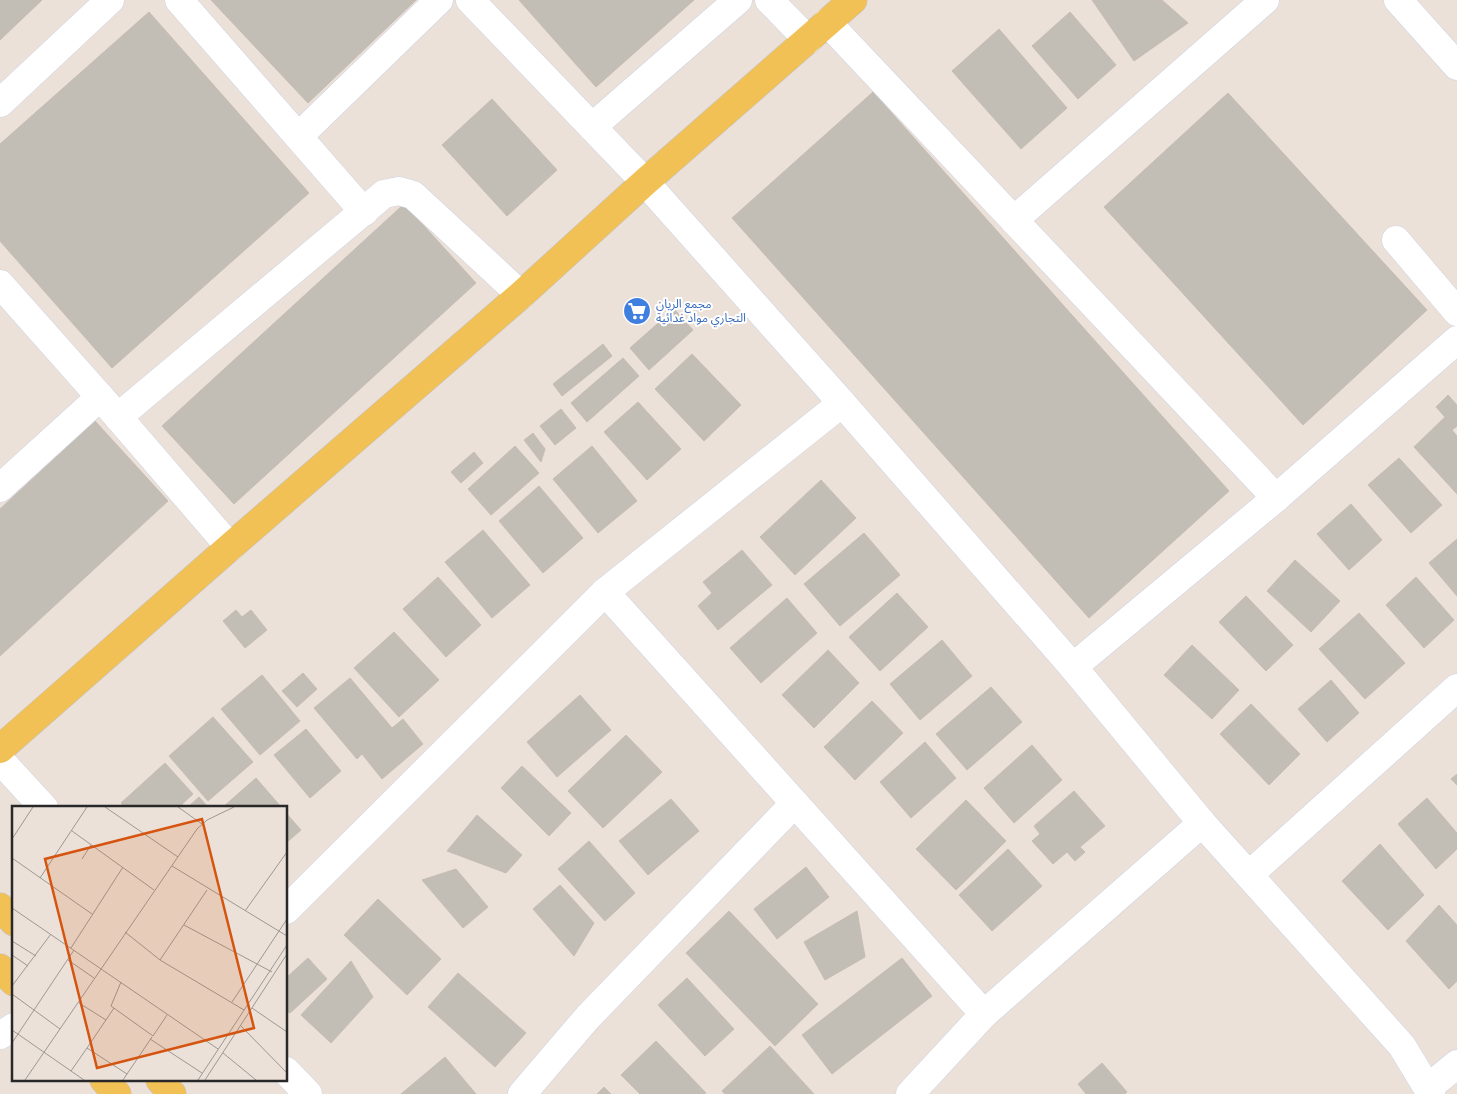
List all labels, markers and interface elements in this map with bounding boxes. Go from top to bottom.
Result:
supermarket icon: مجمع الريان التجاري مواد غدائية [622,296,652,326]
place label: مجمع الريان التجاري مواد غدائية [656,297,746,328]
inset map [12,806,288,1082]

